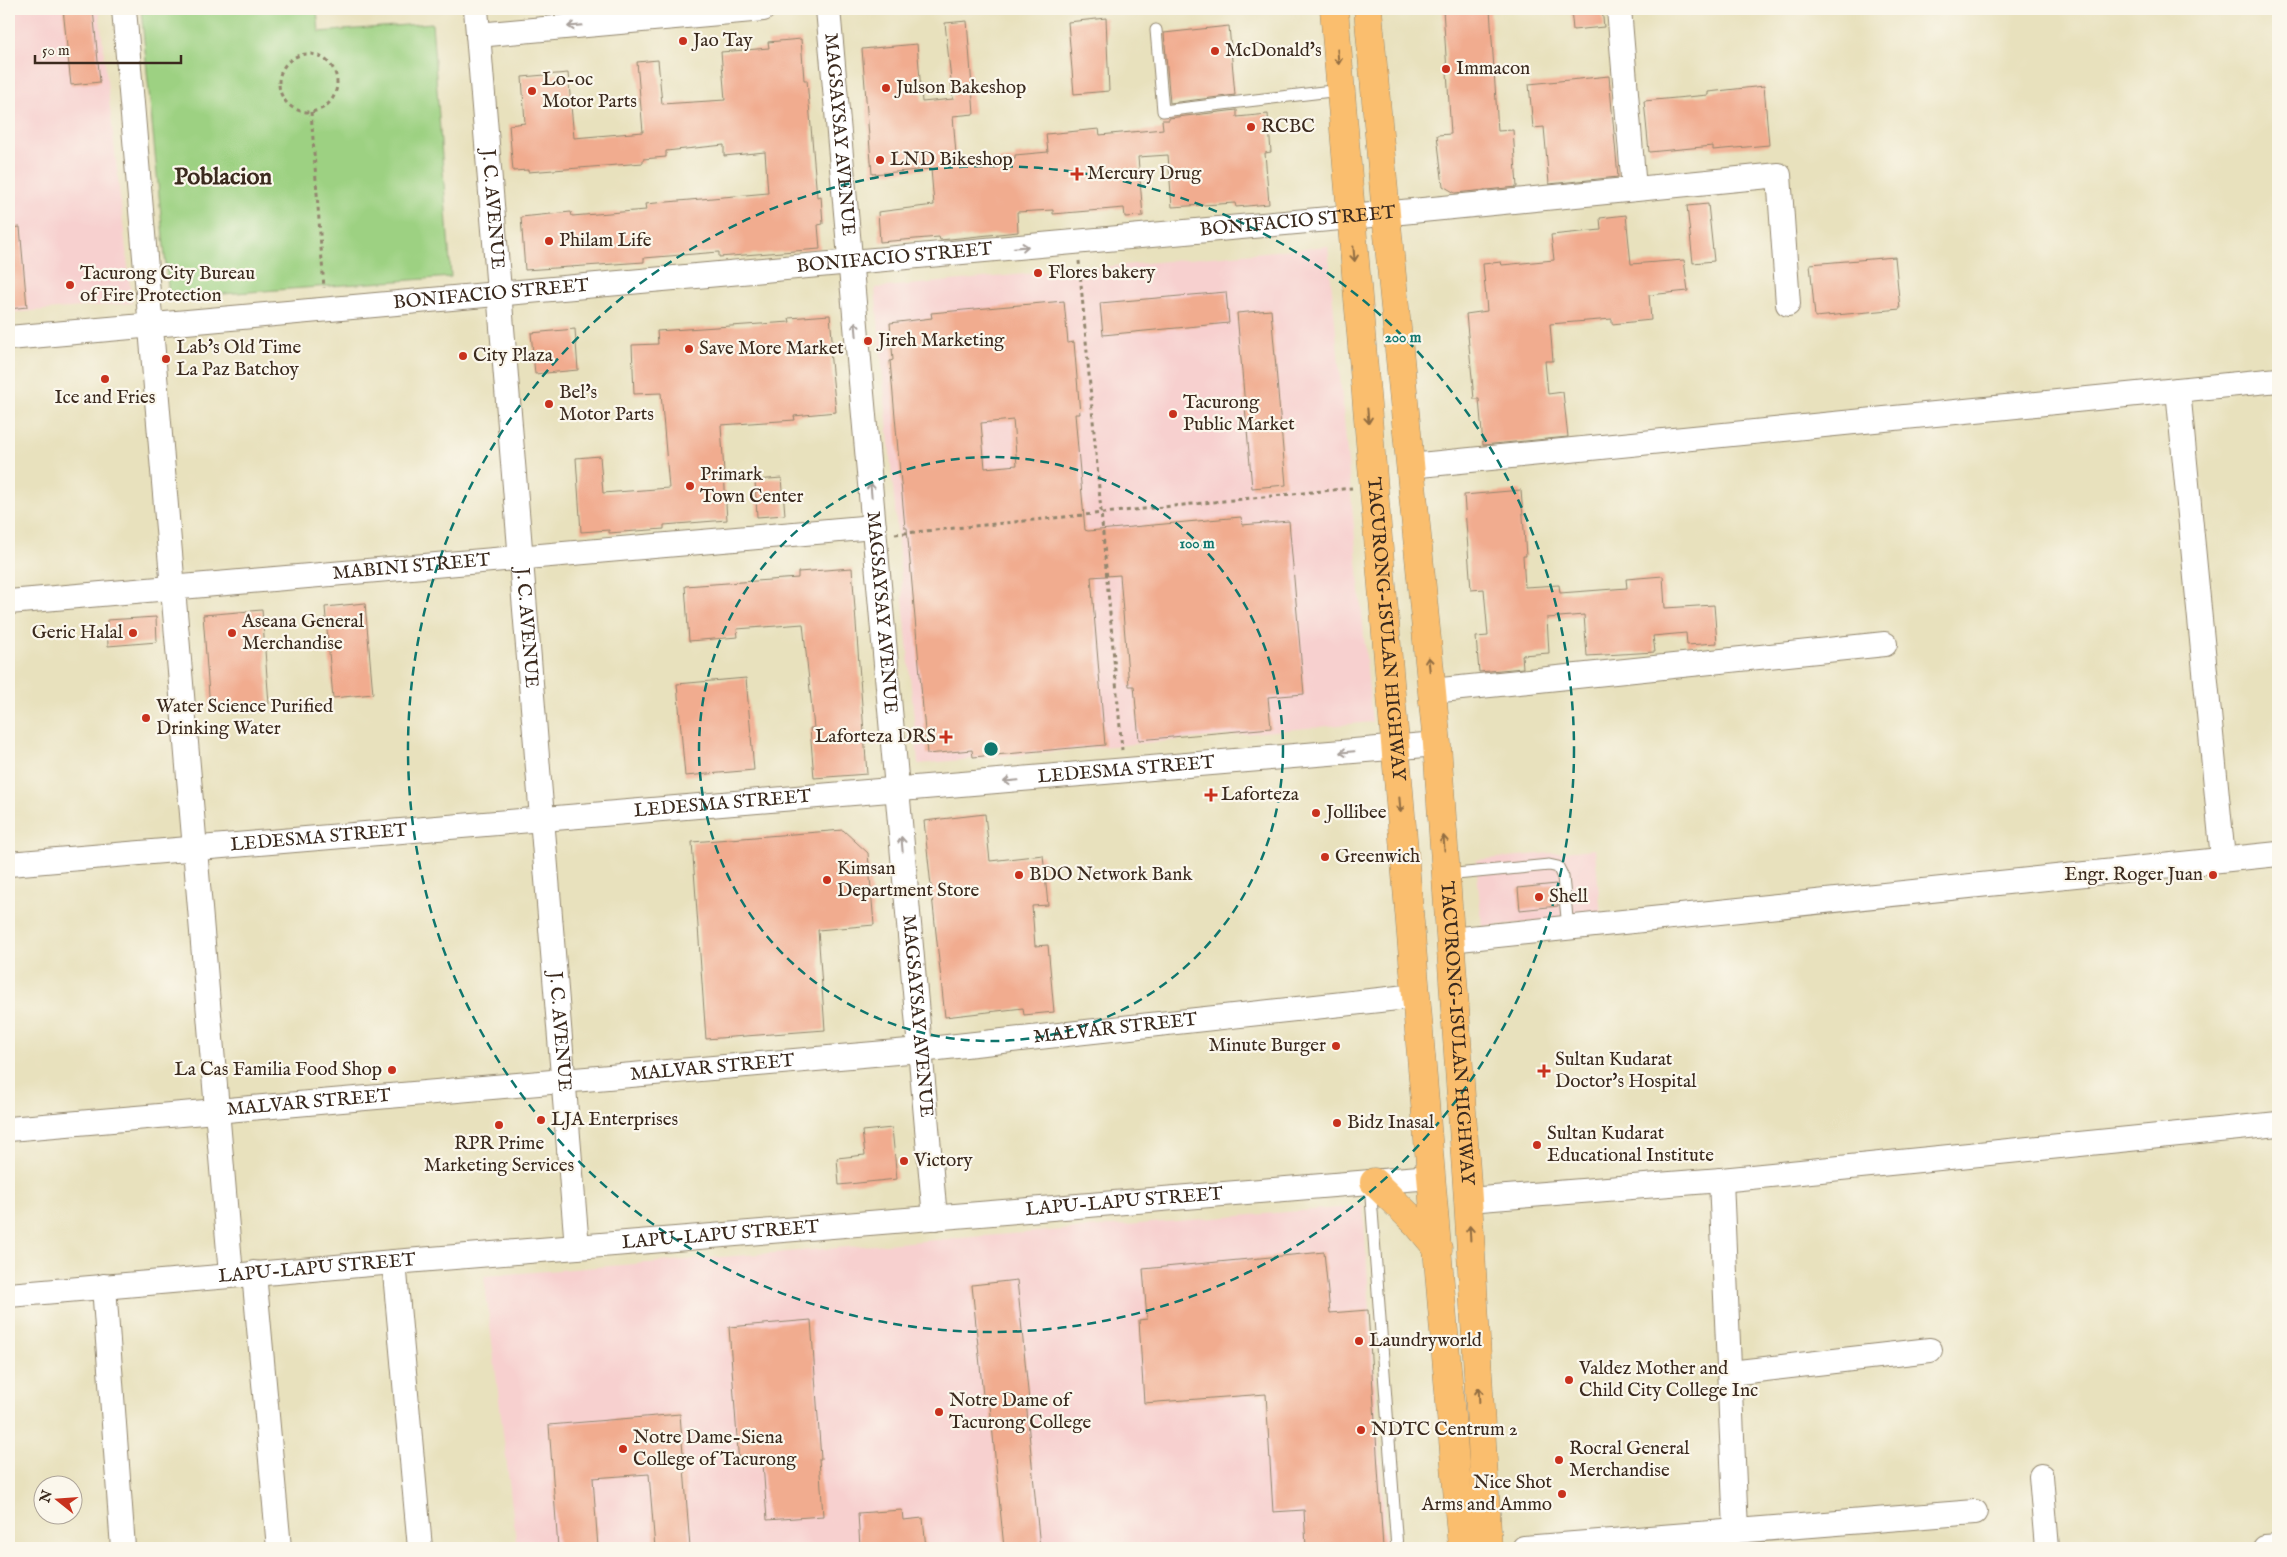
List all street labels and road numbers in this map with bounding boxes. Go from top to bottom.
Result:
street label: MAGSAYSAY AVENUE [818,32,860,237]
street label: J. C. AVENUE [475,146,509,270]
street label: BONIFACIO STREET [1199,201,1397,243]
street label: BONIFACIO STREET [795,237,993,279]
street label: BONIFACIO STREET [392,274,590,315]
street label: TACURONG-ISULAN HIGHWAY [1361,476,1410,783]
street label: MAGSAYSAY AVENUE [860,510,902,715]
street label: MABINI STREET [332,548,492,586]
street label: J. C. AVENUE [509,565,543,689]
street label: LEDESMA STREET [1037,751,1216,790]
street label: LEDESMA STREET [633,785,812,823]
street label: LEDESMA STREET [229,819,409,857]
street label: TACURONG-ISULAN HIGHWAY [1434,880,1479,1187]
street label: MAGSAYSAY AVENUE [896,914,938,1119]
street label: J. C. AVENUE [542,969,576,1093]
street label: MALVAR STREET [1032,1008,1199,1050]
street label: MALVAR STREET [629,1049,796,1087]
street label: MALVAR STREET [226,1084,392,1122]
street label: LAPU-LAPU STREET [1024,1182,1224,1222]
street label: LAPU-LAPU STREET [621,1215,820,1255]
street label: LAPU-LAPU STREET [217,1248,417,1289]

